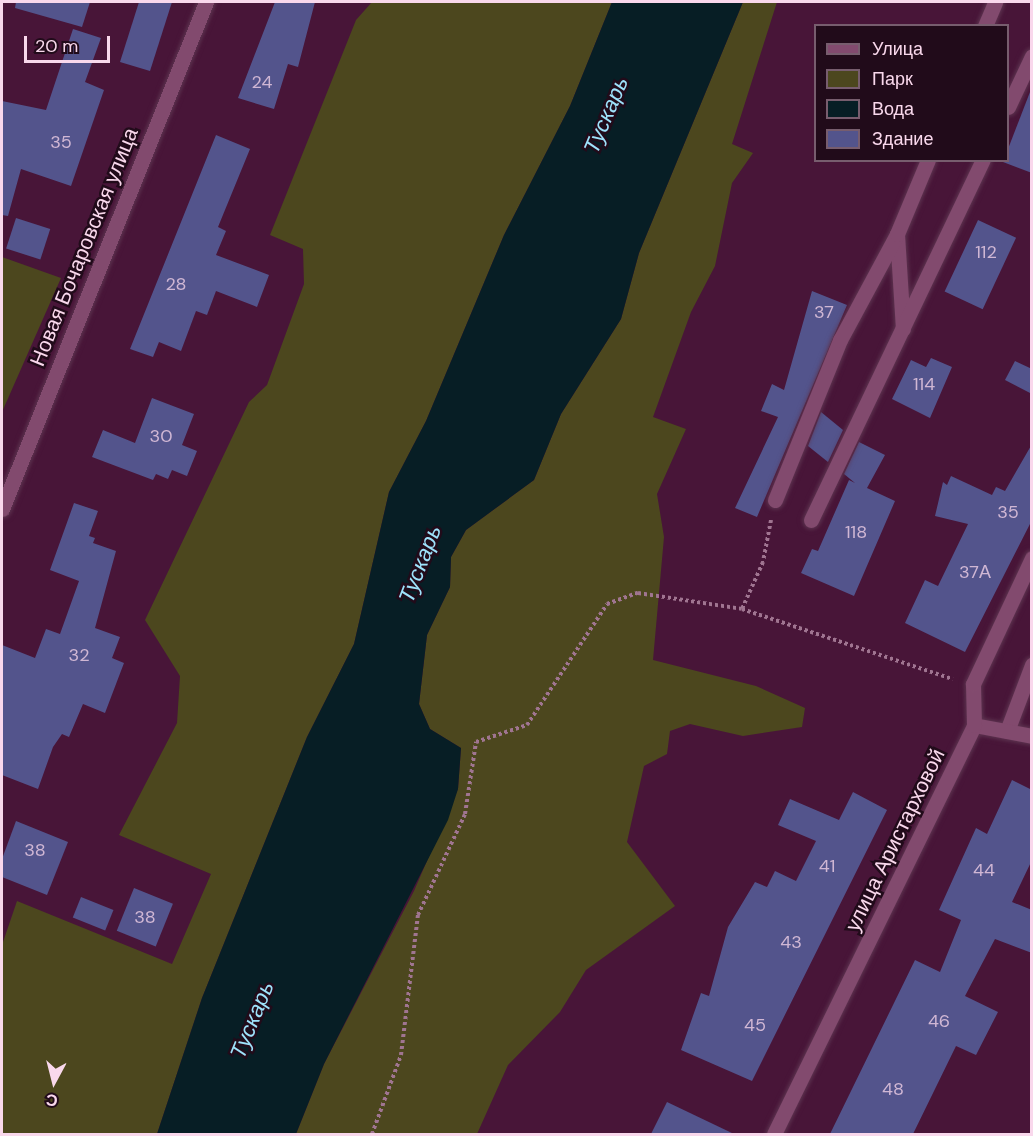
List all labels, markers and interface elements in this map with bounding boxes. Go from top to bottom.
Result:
scale bar [27,24,112,62]
legend [814,24,1009,162]
text: 20 m [35,34,78,58]
text: Улица [872,37,923,61]
text: Парк [872,67,913,91]
house number: 24 [252,71,272,93]
water label: Тускарь [578,72,634,158]
text: Вода [872,97,914,121]
street label: Новая Бочаровская улица [25,124,143,370]
text: Здание [872,127,933,151]
house number: 35 [50,131,72,153]
house number: 112 [975,241,997,263]
house number: 28 [165,273,187,295]
house number: 37 [814,301,834,323]
house number: 114 [913,373,935,395]
house number: 30 [150,425,172,447]
house number: 35 [997,501,1019,523]
water label: Тускарь [393,521,447,607]
house number: 118 [845,521,867,543]
house number: 37А [959,561,991,583]
house number: 32 [68,644,90,666]
street label: улица Аристарховой [840,745,950,935]
house number: 38 [24,839,46,861]
house number: 41 [819,855,835,877]
house number: 44 [973,859,995,881]
house number: 38 [134,906,156,928]
house number: 43 [780,931,802,953]
water label: Тускарь [225,977,279,1063]
house number: 46 [928,1010,950,1032]
house number: 45 [744,1014,766,1036]
north arrow [24,1052,84,1112]
house number: 48 [882,1078,904,1100]
text: С [45,1089,59,1111]

